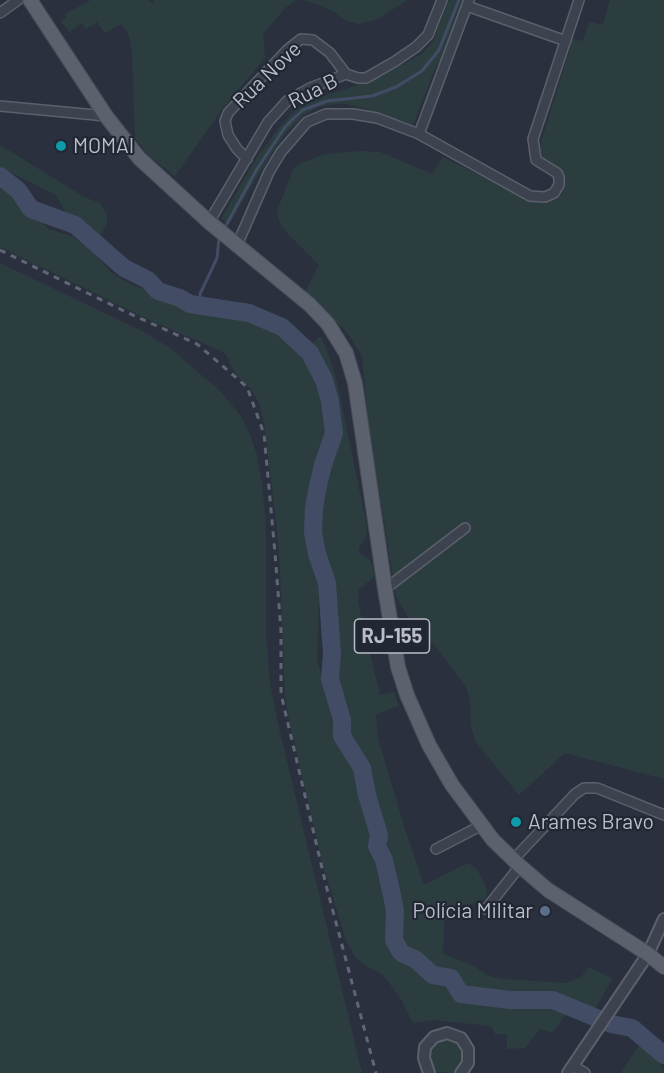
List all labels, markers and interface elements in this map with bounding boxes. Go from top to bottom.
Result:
street label: Rua Nove [228,36,306,114]
street label: Rua B [284,68,342,114]
place label: MOMAI [73,133,134,159]
marker: MOMAI [54,139,68,153]
road number: RJ-155 [354,619,430,653]
place label: Arames Bravo [528,809,654,835]
marker: Arames Bravo [509,815,523,829]
place label: Polícia Militar [412,898,533,924]
marker: Polícia Militar [538,904,552,918]

